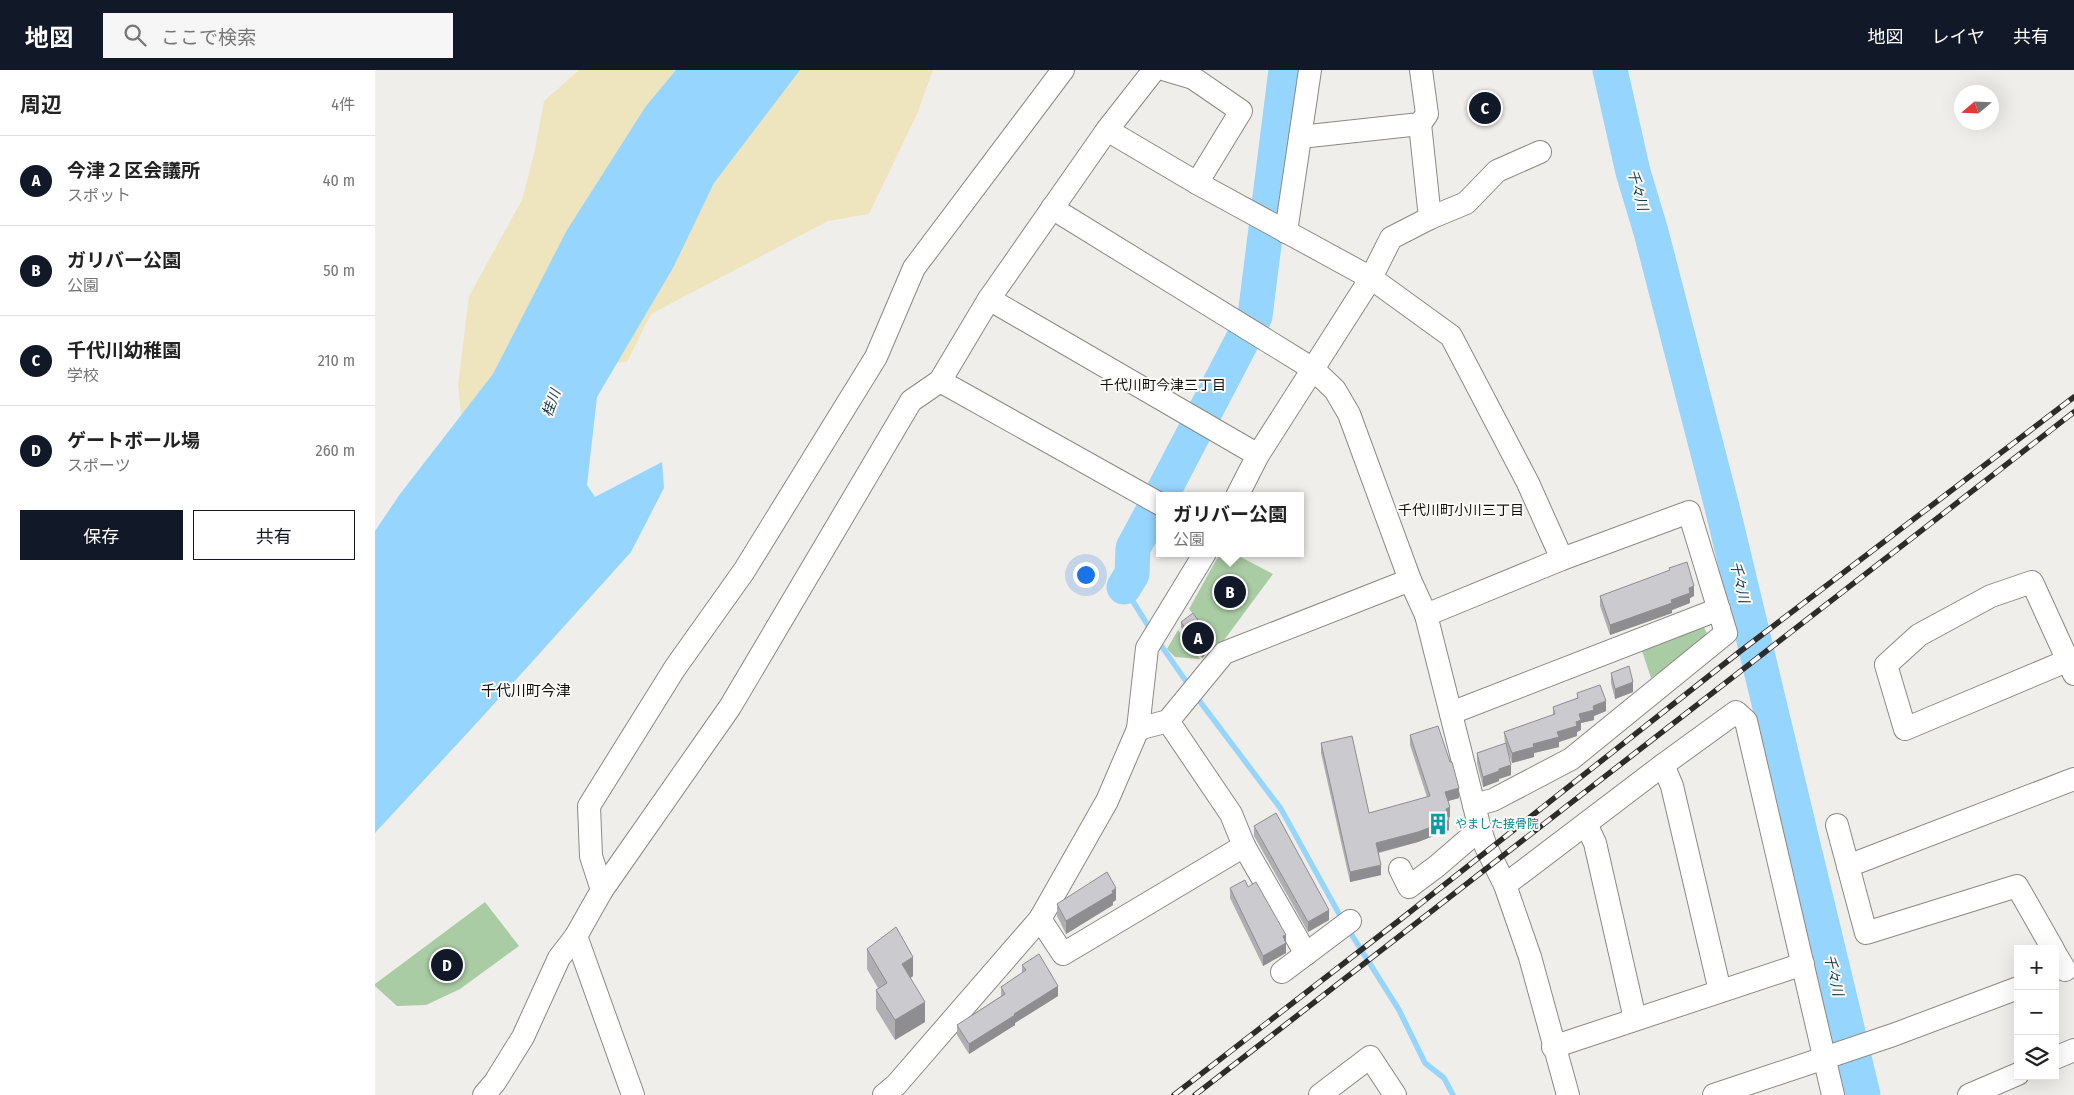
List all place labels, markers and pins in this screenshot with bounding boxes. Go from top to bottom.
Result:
pin: C [1469,89,1501,127]
pin: B [1214,573,1246,611]
pin: A [1182,619,1214,657]
building icon: やました接骨院 [1425,811,1451,837]
place label: やました接骨院 [1455,817,1539,831]
pin: D [431,946,463,984]

